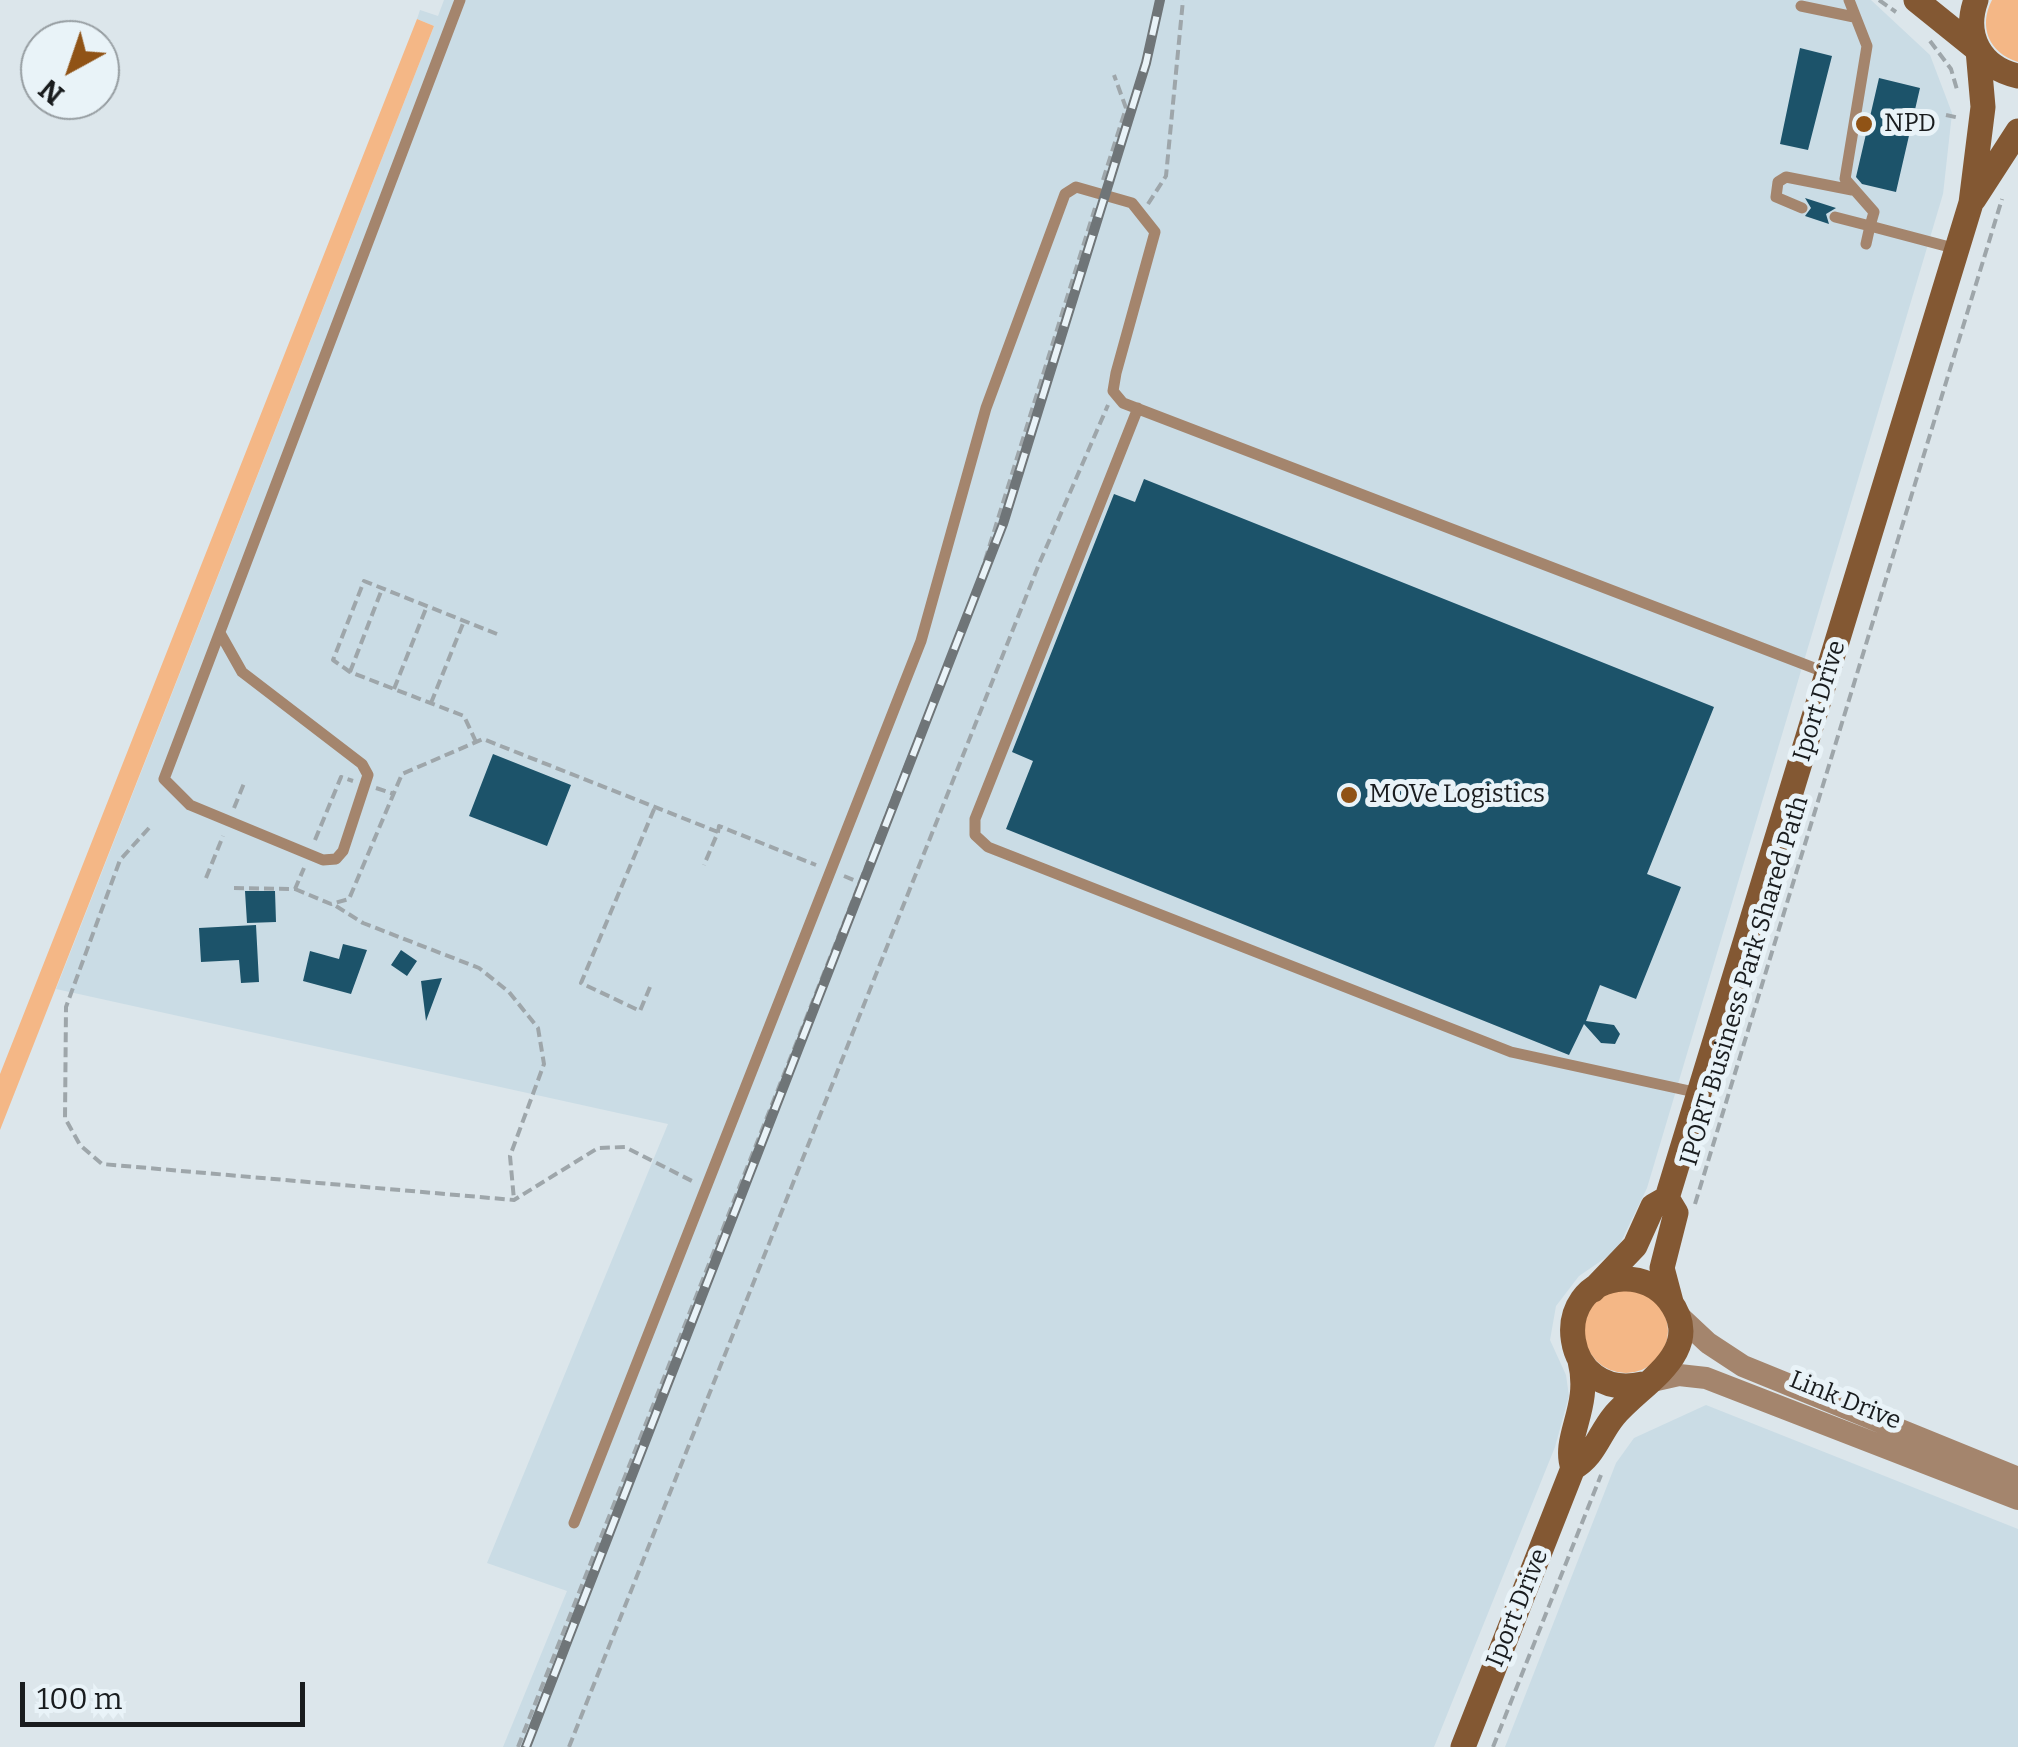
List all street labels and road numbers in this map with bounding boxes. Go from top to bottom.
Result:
street label: Iport Drive [1787,637,1853,765]
street label: IPORT Business Park Shared Path [1674,793,1816,1169]
street label: Link Drive [1785,1365,1905,1437]
street label: Iport Drive [1481,1545,1555,1671]

